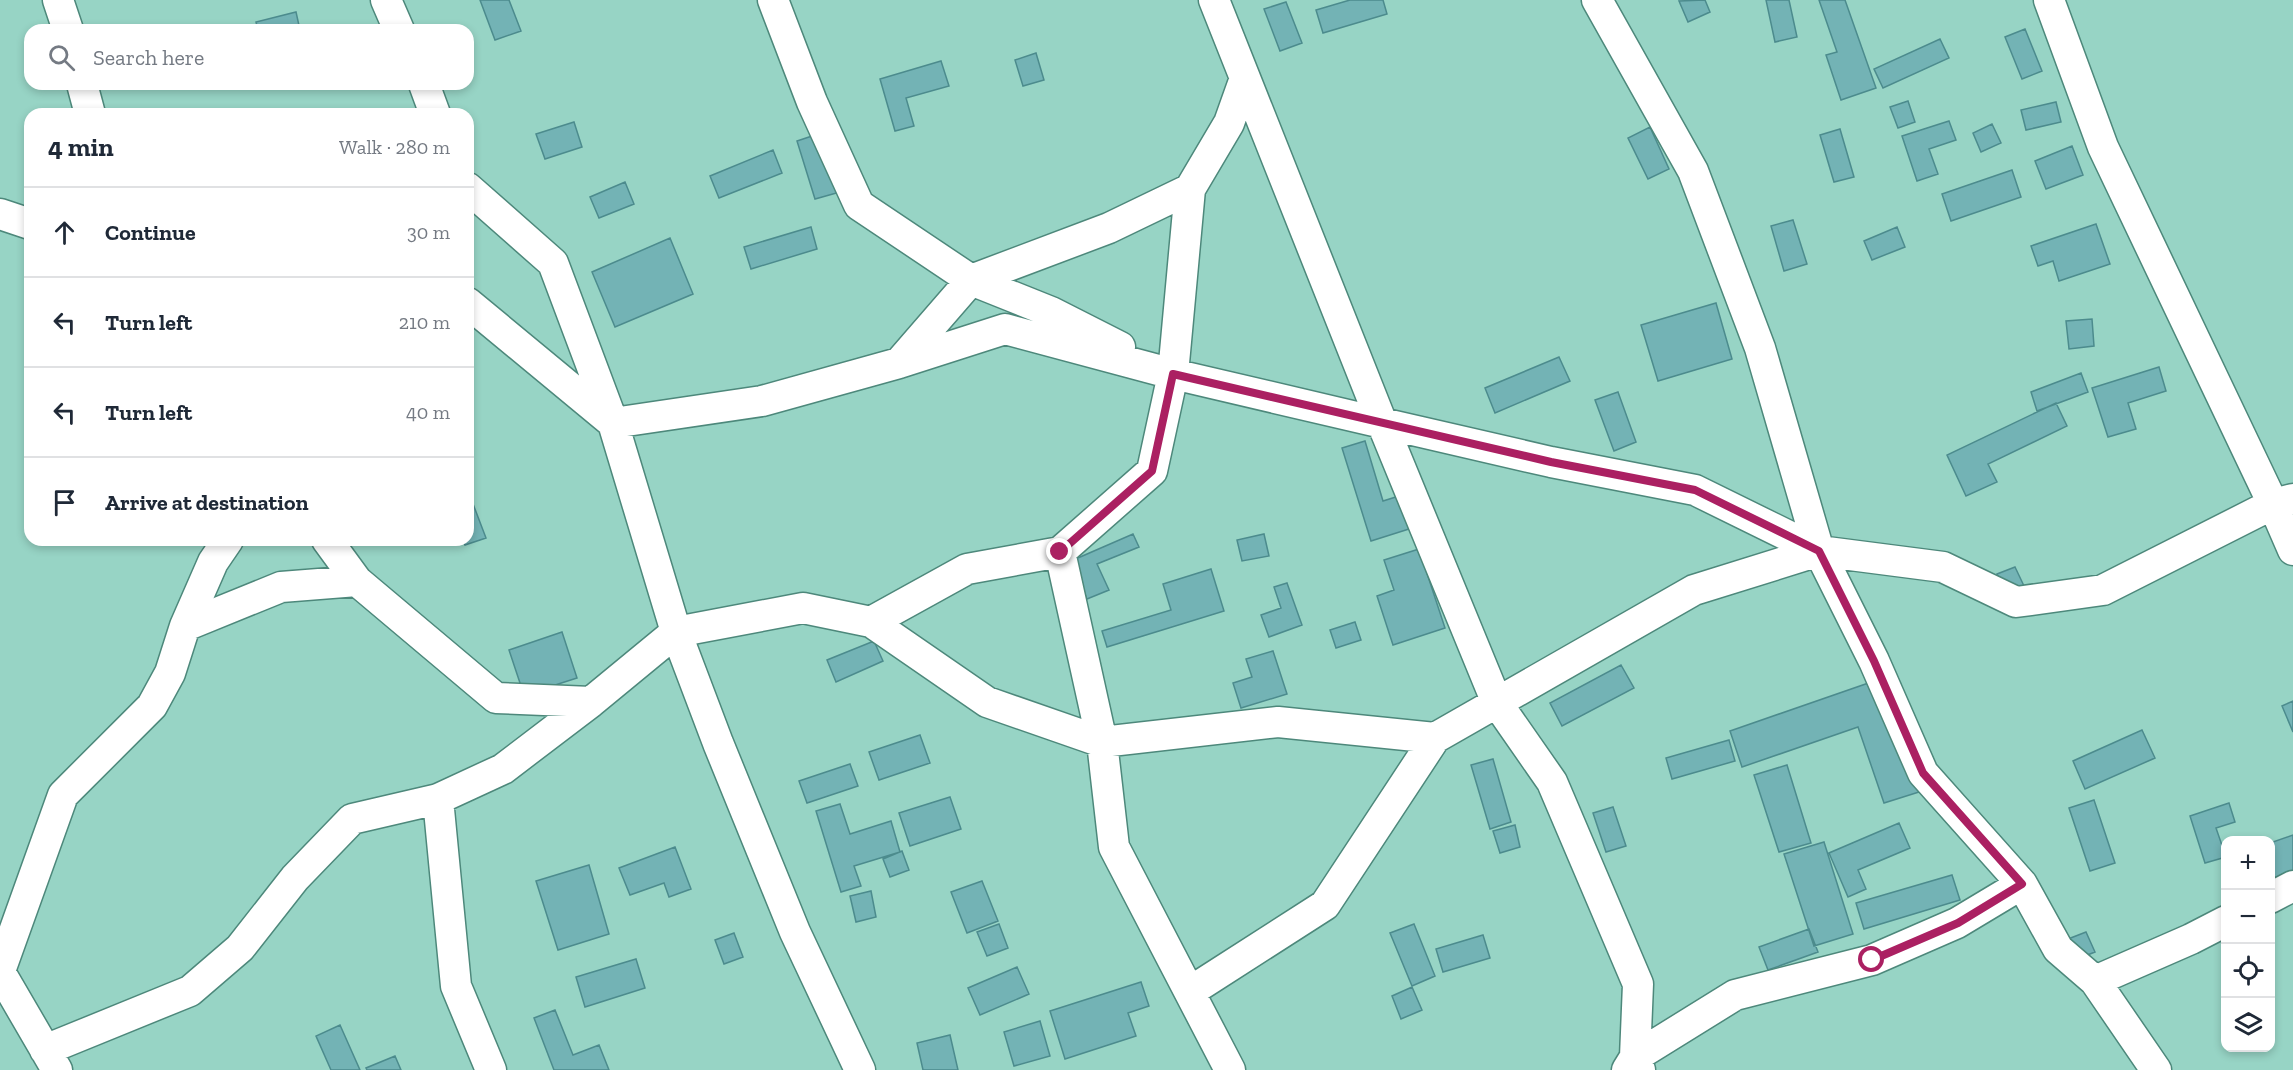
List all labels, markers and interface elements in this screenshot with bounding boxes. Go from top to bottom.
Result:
search box [24,24,474,90]
icon: search [45,41,78,74]
text: Search here [93,44,204,71]
text: 4 min [48,131,114,163]
text: Walk · 280 m [339,135,450,159]
icon: ahead [48,216,81,249]
text: Continue [105,219,196,246]
text: 30 m [407,220,450,244]
icon: left [48,306,81,339]
text: Turn left [105,309,192,336]
text: 210 m [399,310,450,334]
icon: left [48,396,81,429]
text: Turn left [105,399,192,426]
text: 40 m [406,400,450,424]
icon: arrive [48,486,81,519]
text: Arrive at destination [105,489,308,516]
route end [1046,538,1072,564]
map controls [2221,836,2275,1052]
button: + [2221,836,2275,890]
button: − [2221,890,2275,944]
button: locate [2221,944,2275,998]
route start [1858,946,1884,972]
button: layers [2221,998,2275,1052]

